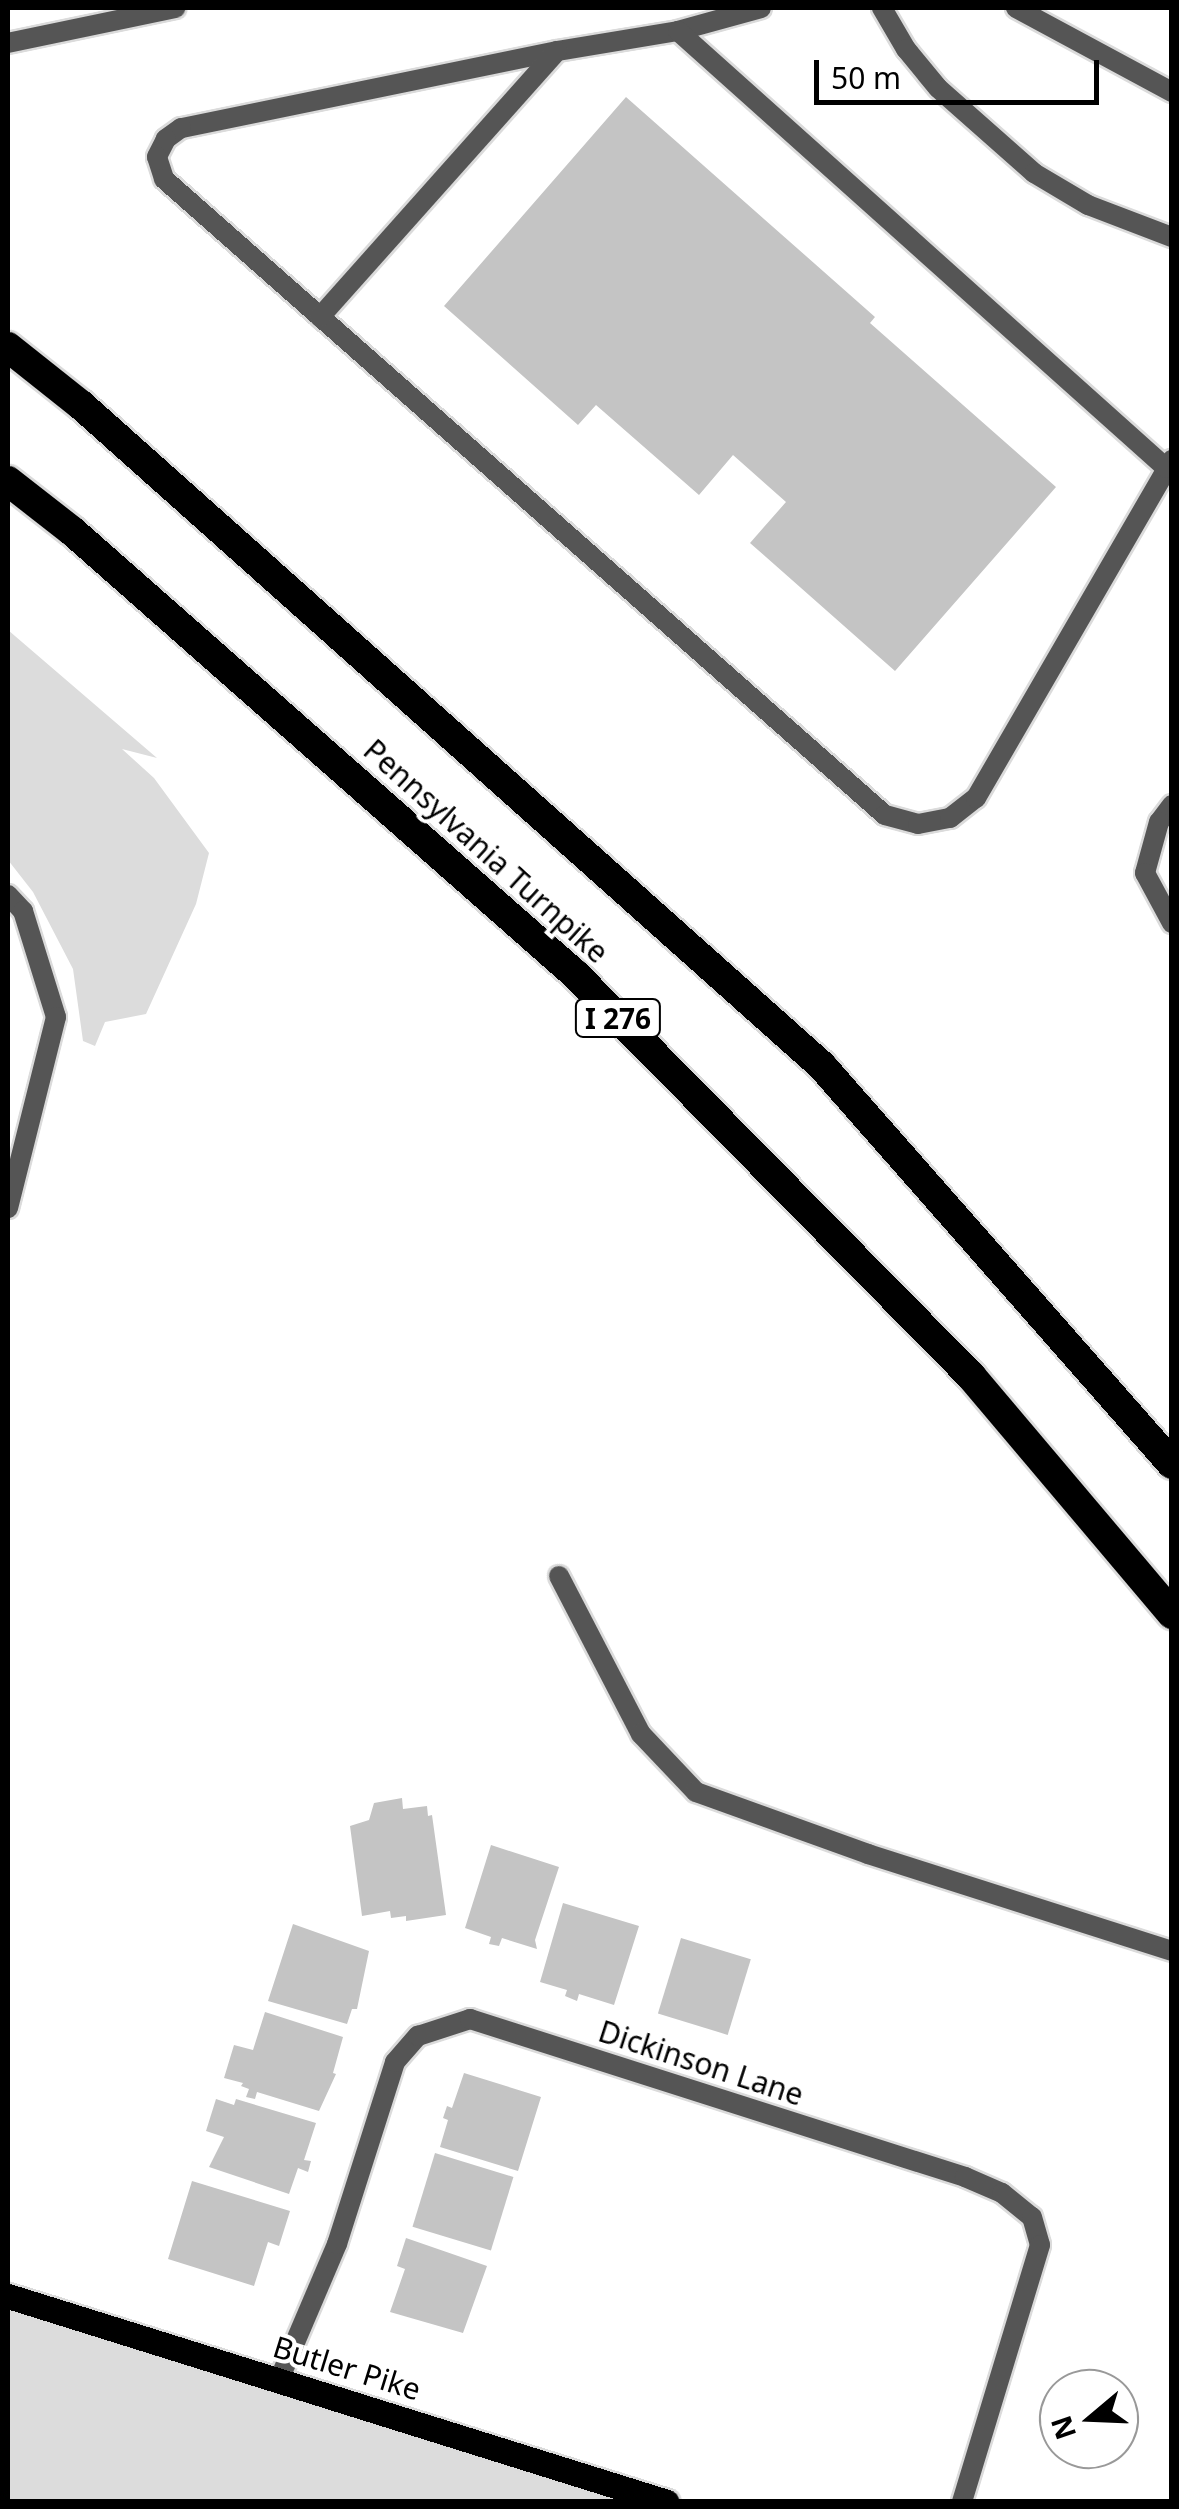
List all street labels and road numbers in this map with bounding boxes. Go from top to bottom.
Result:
street label: Pennsylvania Turnpike [356,732,616,970]
road number: I 276 [573,995,663,1041]
street label: Dickinson Lane [594,2013,808,2113]
street label: Butler Pike [269,2328,425,2408]

